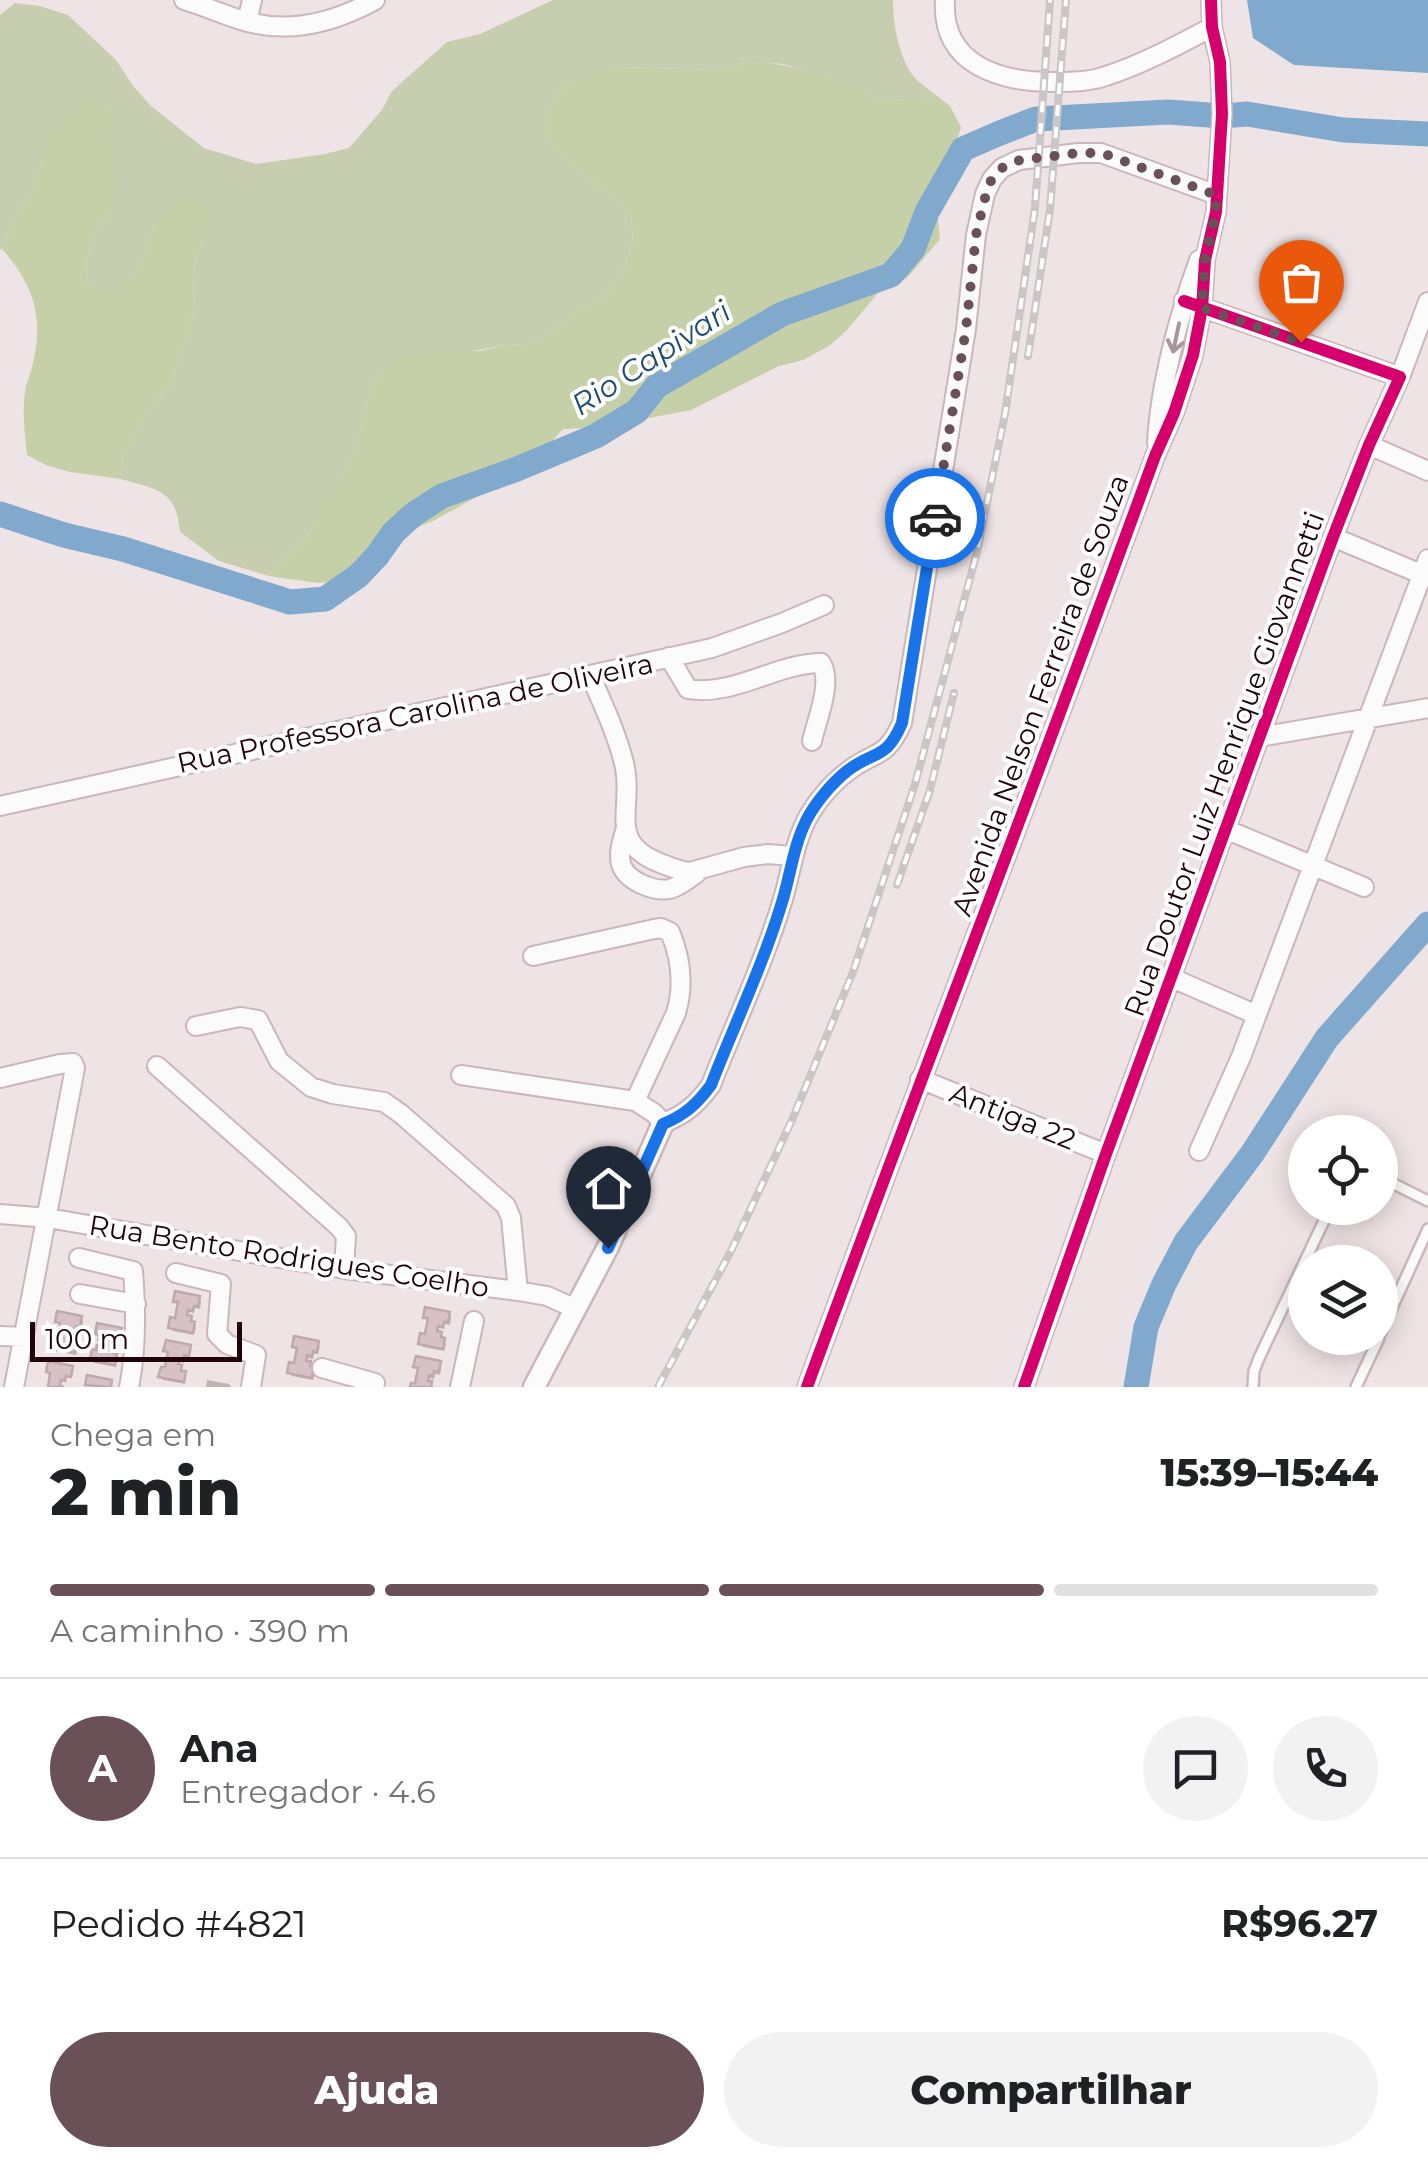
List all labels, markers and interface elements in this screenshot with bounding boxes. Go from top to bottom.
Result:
pin [1259,240,1344,343]
icon: bag [1274,255,1329,310]
water label: Rio Capivari [565,292,738,423]
one-way arrow [1165,321,1184,353]
courier [885,468,985,568]
street label: Avenida Nelson Ferreira de Souza [944,470,1136,920]
icon: car [908,491,963,546]
street label: Rua Doutor Luiz Henrique Giovannetti [1117,507,1331,1021]
street label: Rua Professora Carolina de Oliveira [174,646,656,780]
street label: Antiga 22 [945,1075,1081,1157]
map controls [1288,1115,1398,1355]
button: locate [1288,1115,1398,1225]
pin [566,1146,651,1249]
icon: home [581,1161,636,1216]
street label: Rua Bento Rodrigues Coelho [87,1208,491,1304]
button: layers [1288,1245,1398,1355]
scale bar [30,1317,242,1362]
text: 100 m [45,1322,129,1356]
text: Chega em [50,1415,216,1454]
text: 15:39–15:44 [1161,1449,1378,1496]
text: 2 min [50,1452,241,1531]
text: A caminho · 390 m [50,1611,350,1650]
button: chat [1143,1716,1248,1821]
button: phone [1273,1716,1378,1821]
text: Ana [180,1725,259,1772]
text: A [88,1745,117,1792]
text: Entregador · 4.6 [180,1772,436,1811]
text: Pedido #4821 [50,1900,307,1947]
text: R$96.27 [1221,1900,1378,1947]
button: Ajuda [50,2032,704,2147]
button: Compartilhar [724,2032,1378,2147]

